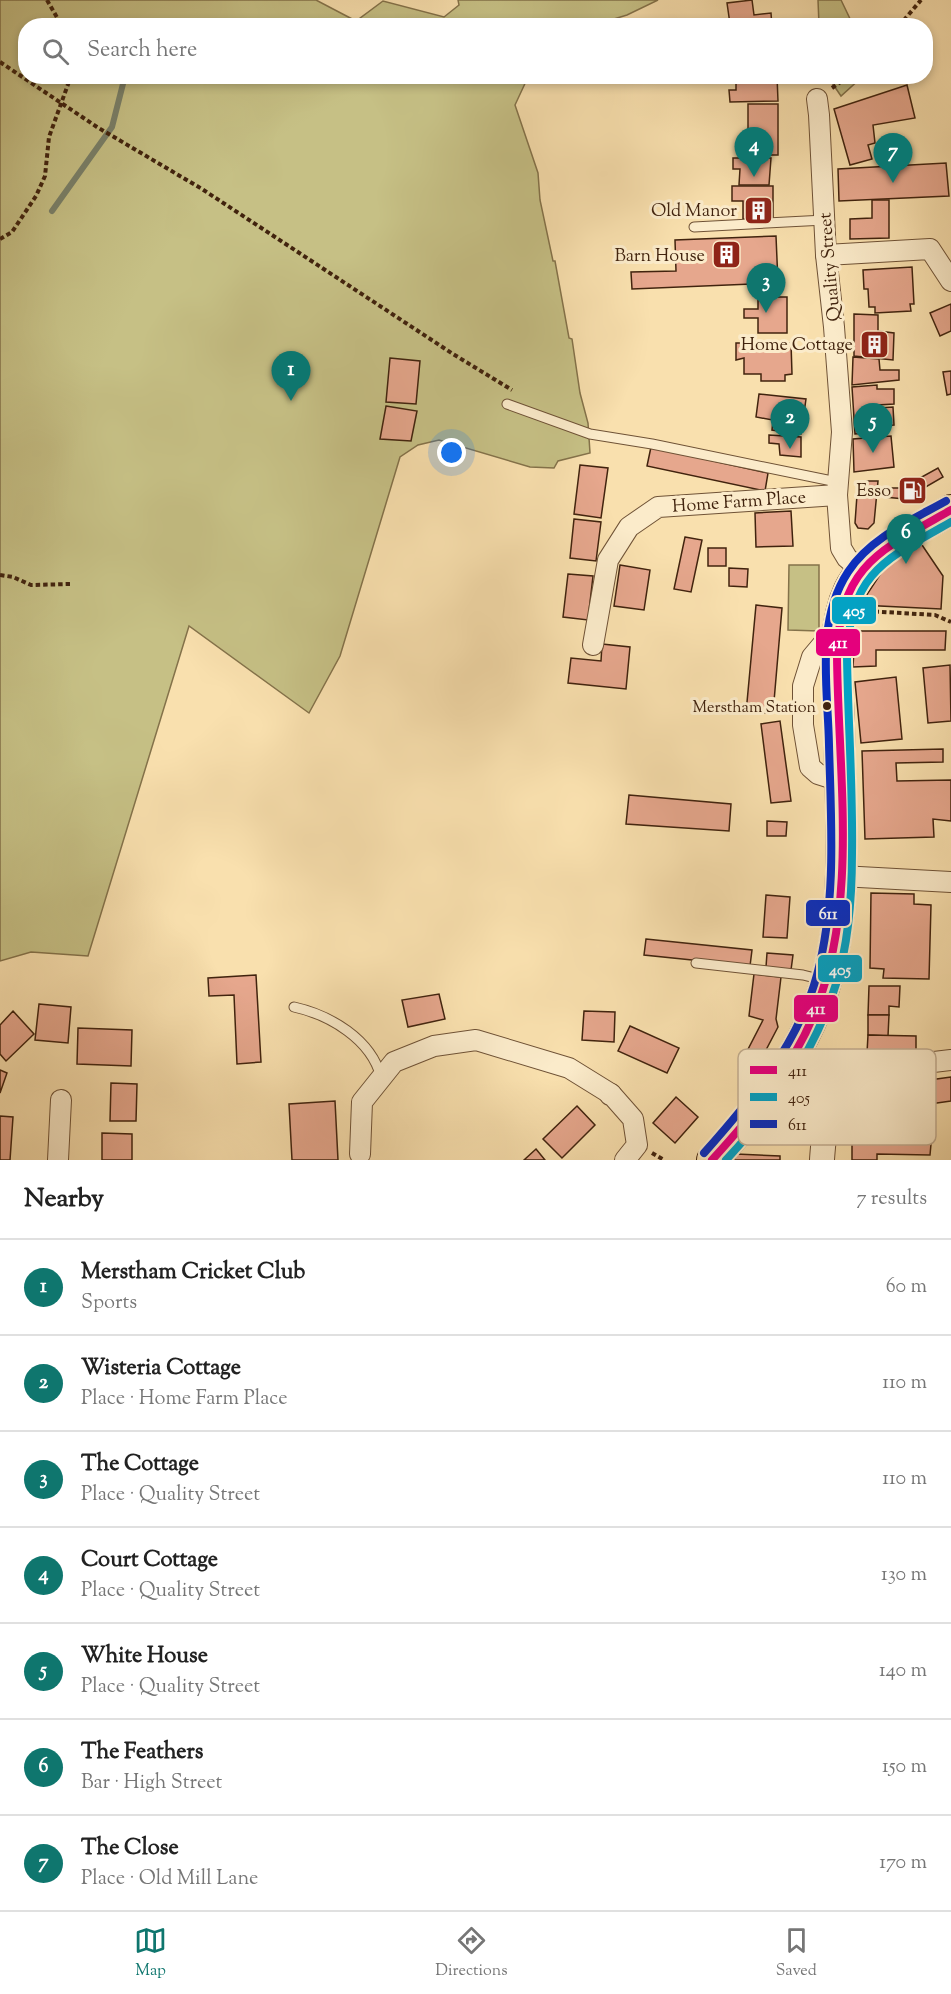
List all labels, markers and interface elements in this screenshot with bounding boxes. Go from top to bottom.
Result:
search box [18,18,933,84]
icon: search [39,35,72,68]
text: Search here [87,35,197,67]
pin: 4 [734,128,774,177]
pin: 7 [874,134,912,183]
building icon: Old Manor [742,194,774,226]
place label: Old Manor [651,199,737,225]
street label: Quality Street [813,211,849,322]
building icon: Barn House [710,239,742,271]
place label: Barn House [614,244,705,270]
pin: 3 [746,264,786,313]
building icon: Home Cottage [858,328,890,360]
place label: Home Cottage [741,333,853,359]
pin: 1 [272,352,310,401]
pin: 2 [770,400,810,449]
pin: 5 [854,404,892,453]
your location [437,438,466,467]
fuel station icon: Esso [896,474,928,506]
place label: Esso [856,479,891,505]
street label: Home Farm Place [671,485,807,521]
pin: 6 [886,514,926,564]
line badge: 405 [831,596,877,625]
text: 405 [842,601,865,624]
line badge: 411 [815,628,861,657]
text: 411 [828,633,848,656]
place label: Merstham Station [693,697,817,720]
marker: Merstham Station [821,700,833,712]
line badge: 611 [805,899,851,927]
text: 611 [819,904,838,927]
line badge: 405 [817,954,863,983]
text: 405 [828,960,851,983]
line badge: 411 [793,994,839,1023]
text: 411 [806,999,826,1022]
legend [738,1049,936,1145]
text: 411 [788,1061,808,1084]
text: 405 [788,1088,810,1111]
text: 611 [788,1115,807,1138]
text: Nearby [24,1181,104,1218]
text: 7 results [856,1185,927,1214]
text: Merstham Cricket Club [81,1257,305,1289]
text: 1 [40,1273,47,1302]
text: 60 m [886,1273,927,1302]
text: Sports [81,1289,137,1318]
text: Wisteria Cottage [81,1353,241,1385]
text: 2 [39,1369,48,1398]
text: 110 m [882,1369,927,1398]
text: Place · Home Farm Place [81,1385,288,1414]
text: The Cottage [81,1449,199,1481]
text: 3 [39,1465,48,1494]
text: 110 m [882,1465,927,1494]
text: Place · Quality Street [81,1481,260,1510]
text: Court Cottage [81,1545,218,1577]
text: 4 [38,1561,49,1590]
text: 130 m [881,1561,927,1590]
text: Place · Quality Street [81,1577,260,1606]
text: White House [81,1641,208,1673]
text: 5 [40,1657,47,1686]
text: 140 m [879,1657,927,1686]
text: Place · Quality Street [81,1673,260,1702]
text: The Feathers [81,1737,204,1769]
text: 6 [39,1753,48,1782]
text: 150 m [882,1753,927,1782]
text: Bar · High Street [81,1769,222,1798]
text: The Close [81,1833,179,1865]
text: 7 [38,1849,49,1878]
text: 170 m [879,1849,927,1878]
text: Place · Old Mill Lane [81,1865,258,1894]
tab: Map [134,1924,167,1983]
tab: Directions [435,1924,508,1983]
tab: Saved [776,1924,817,1983]

